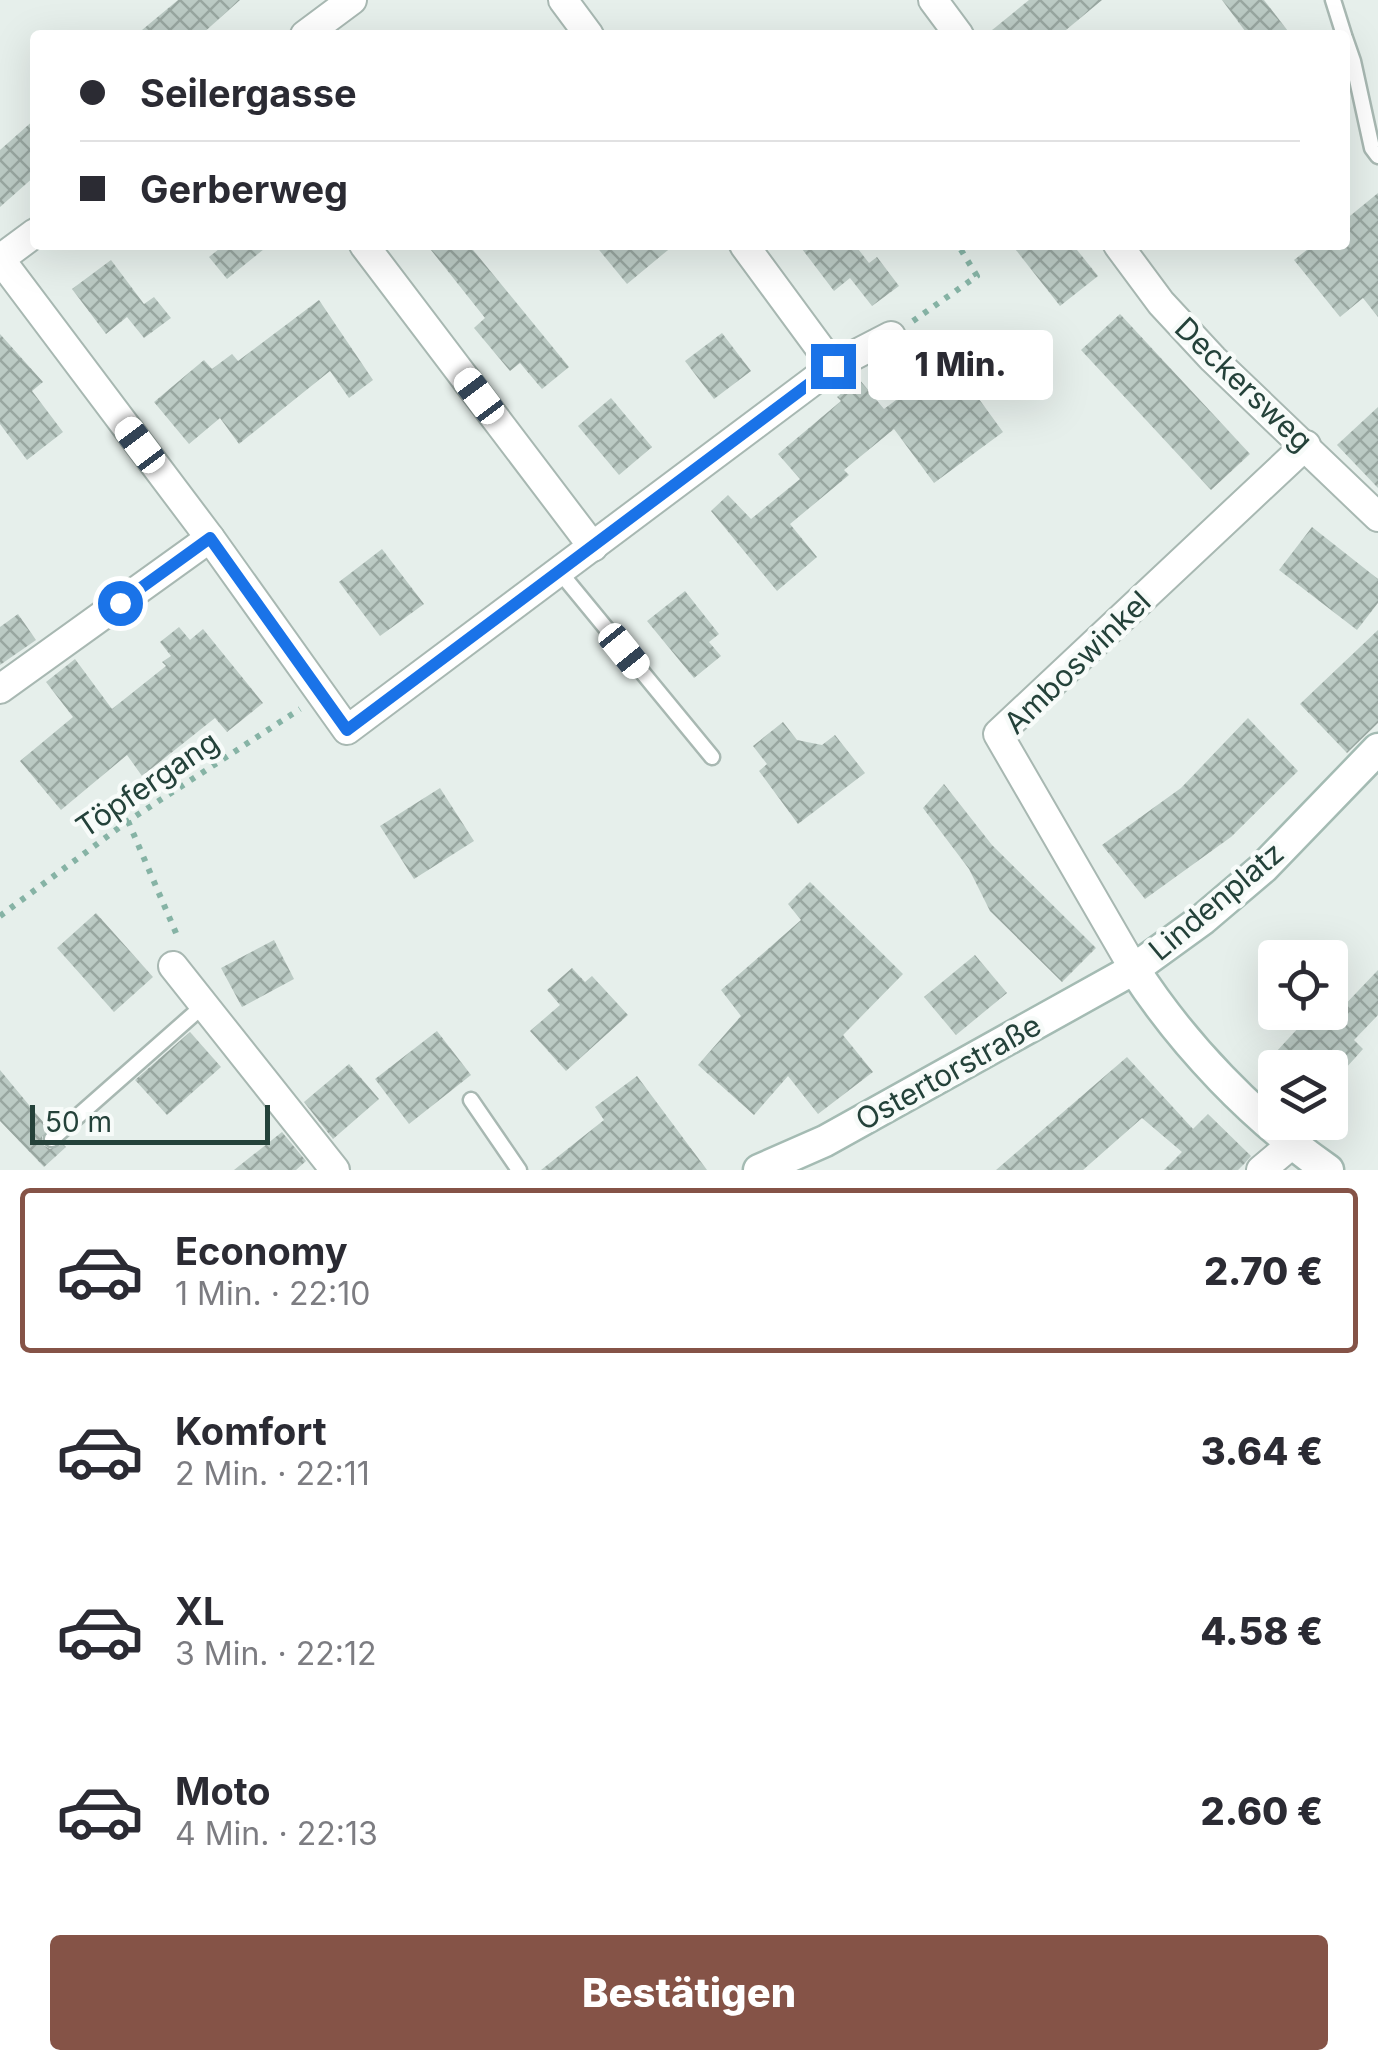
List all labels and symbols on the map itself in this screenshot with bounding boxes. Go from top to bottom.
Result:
street label: Deckersweg [1168,310,1320,458]
callout: 1 Min. [868,331,1053,401]
route end [811,344,856,389]
car [449,363,509,429]
car [110,412,170,478]
route start [98,581,143,626]
street label: Amboswinkel [996,583,1158,741]
car [593,618,655,684]
street label: Töpfergang [69,723,225,845]
street label: Lindenplatz [1141,834,1291,968]
street label: Ostertorstraße [849,1006,1047,1138]
scale bar [30,1100,270,1144]

